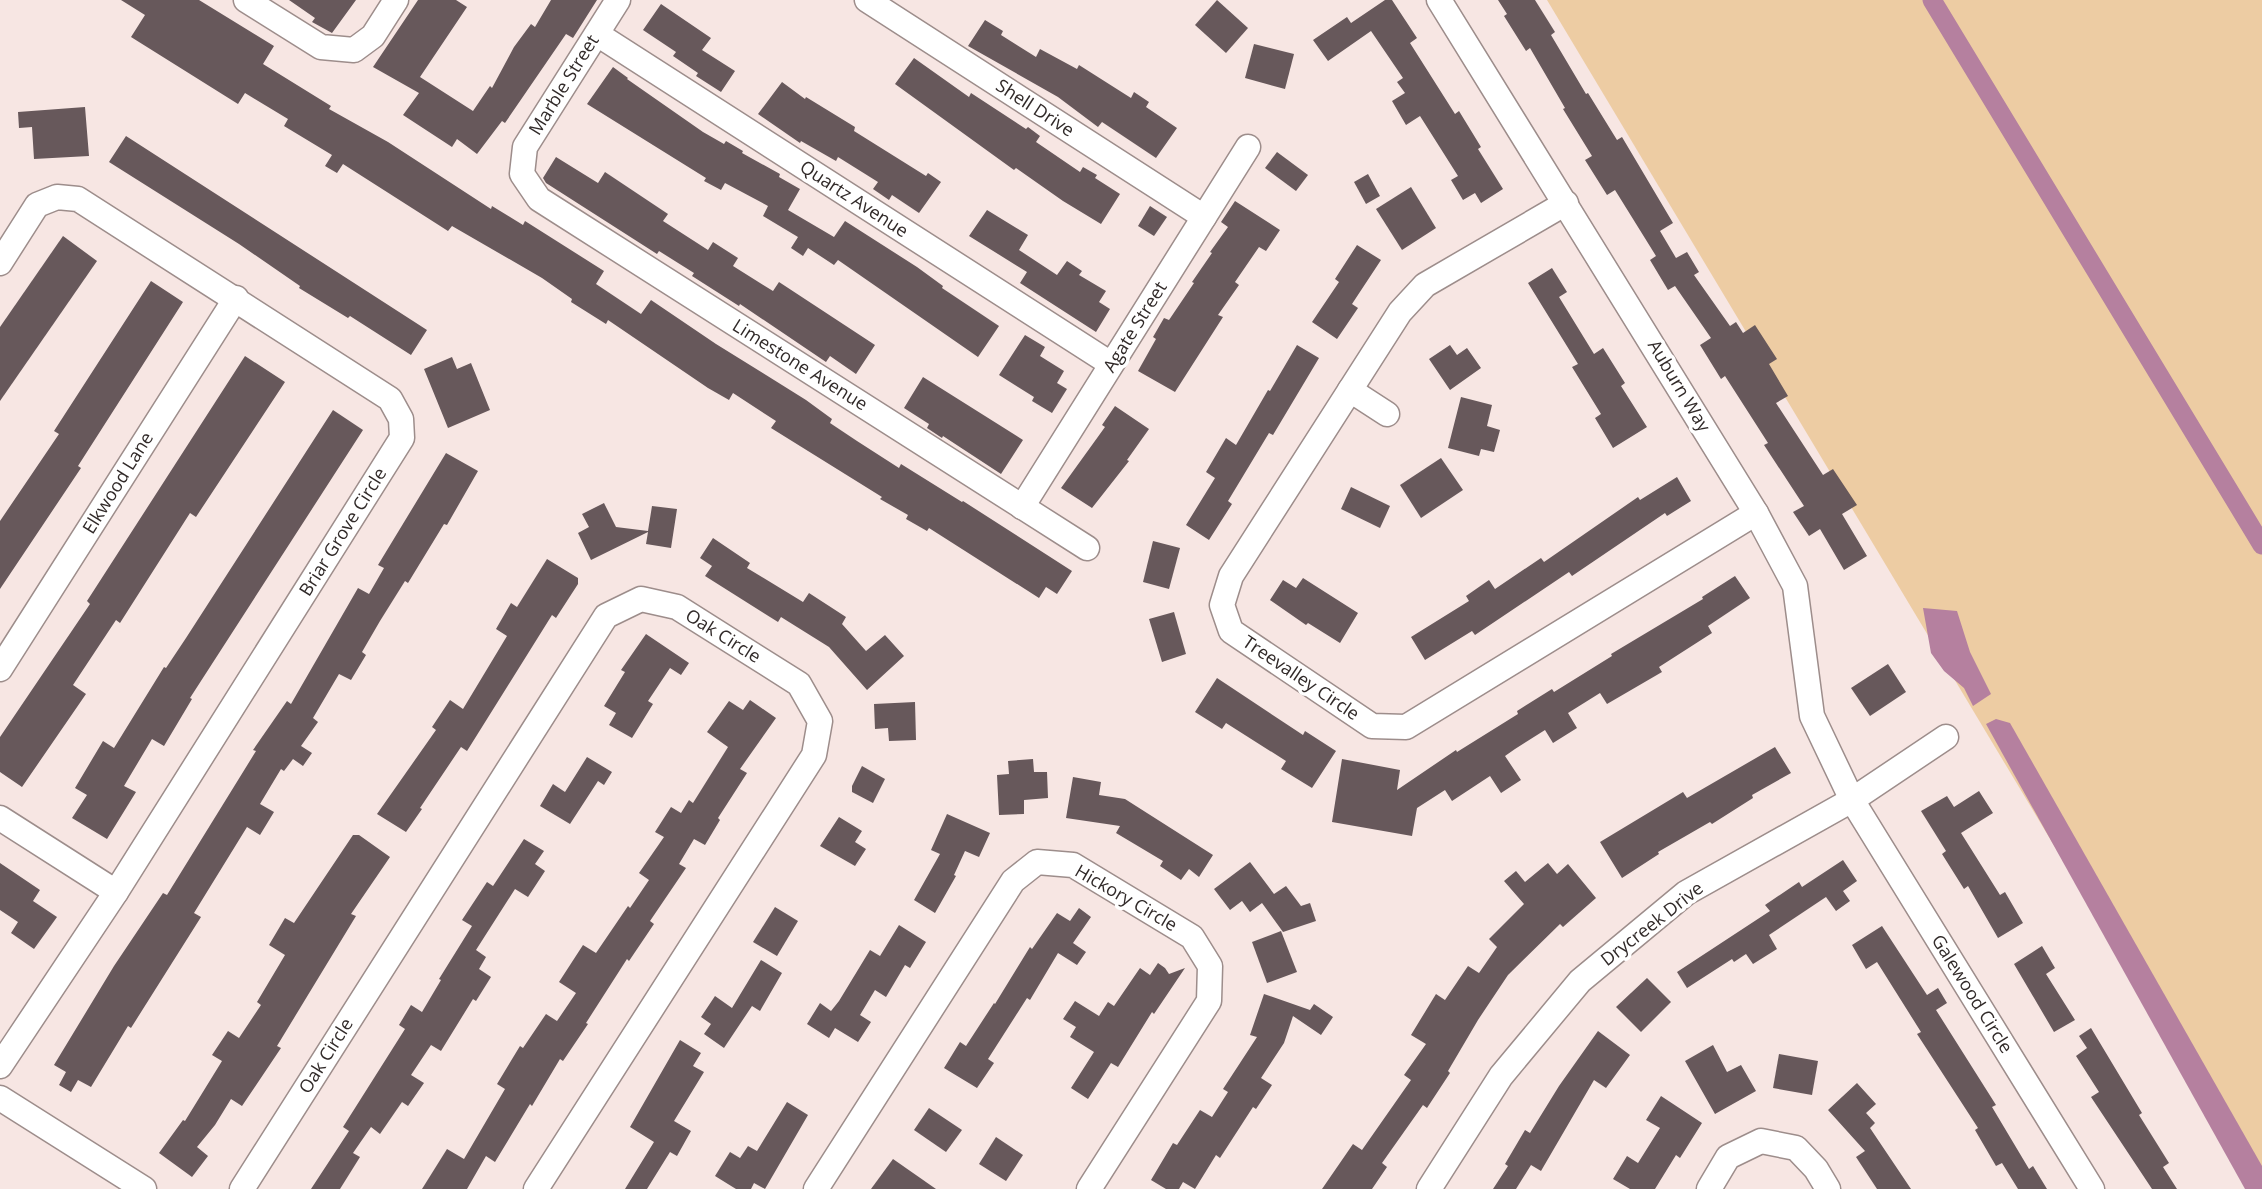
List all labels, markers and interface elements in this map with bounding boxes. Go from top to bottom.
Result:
street label: Marble Street [523,30,604,139]
street label: Shell Drive [992,73,1079,141]
street label: Quartz Avenue [796,154,913,242]
street label: Agate Street [1097,277,1172,376]
street label: Limestone Avenue [728,313,873,415]
street label: Auburn Way [1643,335,1717,437]
street label: Elkwood Lane [76,427,158,538]
street label: Briar Grove Circle [293,463,391,600]
street label: Oak Circle [681,603,766,668]
street label: Treevalley Circle [1239,629,1365,725]
street label: Hickory Circle [1071,858,1182,936]
street label: Drycreek Drive [1595,876,1708,971]
street label: Galewood Circle [1927,930,2019,1057]
street label: Oak Circle [293,1013,358,1098]

